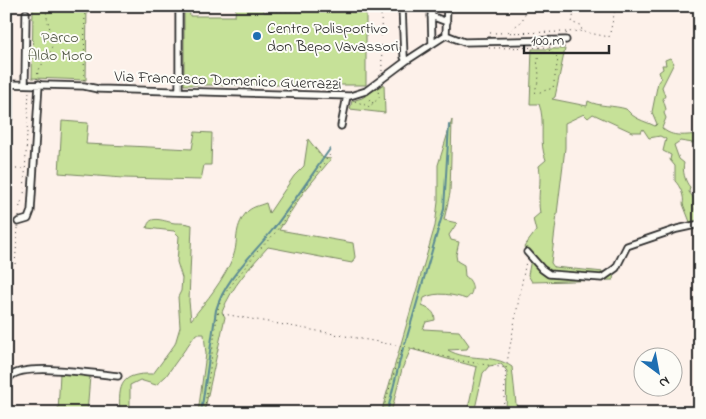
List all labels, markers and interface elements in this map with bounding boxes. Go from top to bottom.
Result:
place label: Centro Polisportivo don Bepo Vavassori [267,17,399,59]
scale bar [524,22,608,54]
park label: Parco Aldo Moro [27,26,93,68]
marker: Centro Polisportivo don Bepo Vavassori [251,30,263,42]
text: 100 m [531,30,564,52]
street label: Via Francesco Domenico Guerrazzi [113,65,342,97]
north arrow [634,346,684,396]
text: N [655,370,674,393]

